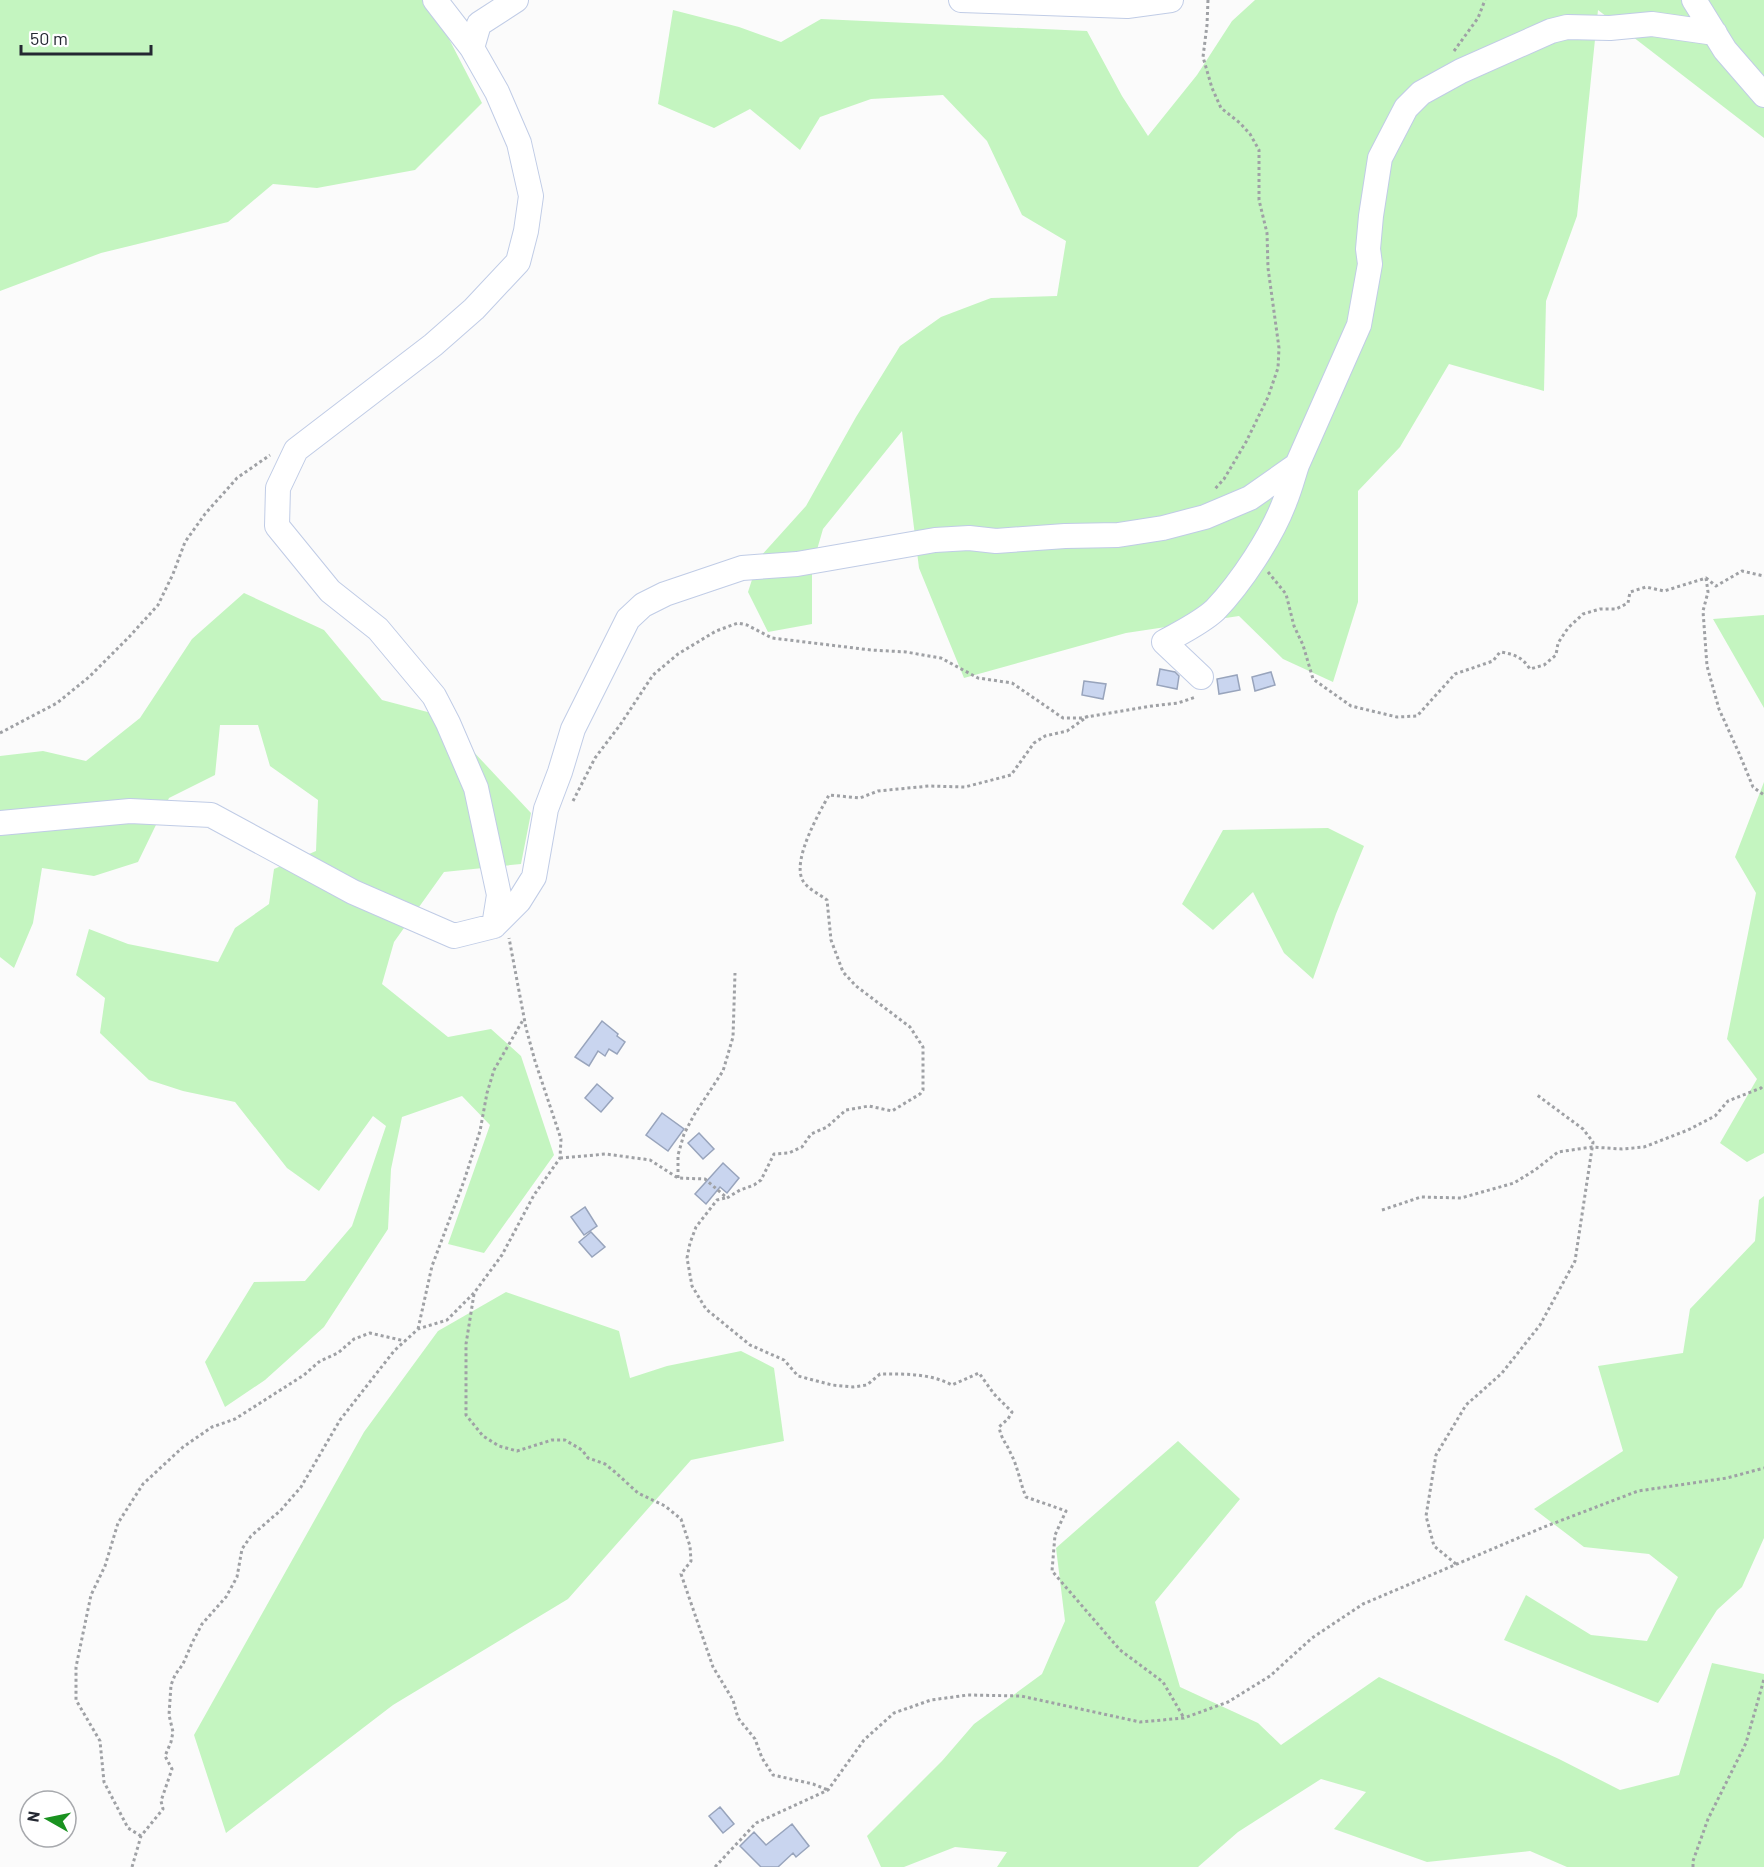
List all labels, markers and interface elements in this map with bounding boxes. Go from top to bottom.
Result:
scale bar [21,18,152,56]
text: 50 m [30,27,68,49]
north arrow [18,1789,78,1849]
text: N [22,1810,43,1823]

